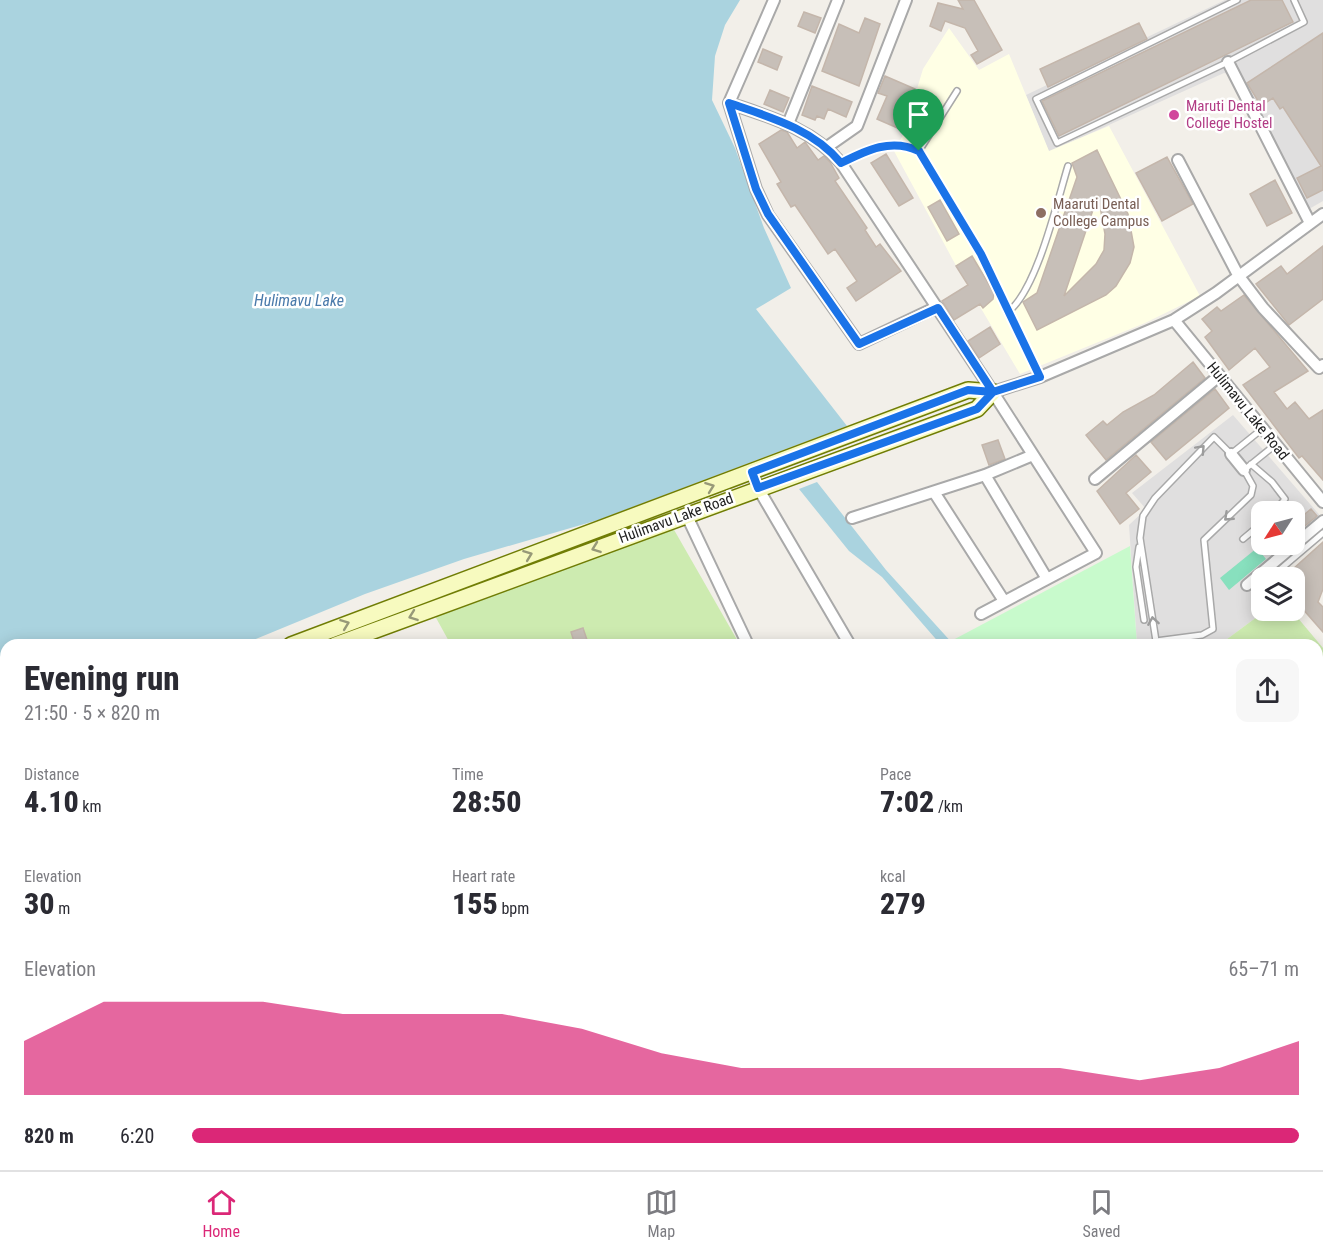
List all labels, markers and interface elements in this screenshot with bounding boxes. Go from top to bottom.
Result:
pin [893,89,944,151]
place label: Maruti Dental College Hostel [1186,97,1272,132]
icon: arrive [902,98,935,131]
marker: Maruti Dental College Hostel [1167,108,1181,122]
place label: Maaruti Dental College Campus [1053,195,1149,230]
marker: Maaruti Dental College Campus [1034,206,1048,220]
water label: Hulimavu Lake [254,291,344,310]
street label: Hulimavu Lake Road [1203,359,1293,463]
one-way arrow [1194,446,1205,456]
one-way arrow [705,482,715,495]
street label: Hulimavu Lake Road [616,489,736,547]
north arrow [1251,501,1305,555]
map controls [1251,501,1305,621]
one-way arrow [1224,510,1234,521]
one-way arrow [591,540,602,553]
one-way arrow [522,550,533,563]
button: layers [1251,567,1305,621]
one-way arrow [408,609,419,621]
one-way arrow [1147,616,1159,626]
one-way arrow [339,619,350,632]
text: Evening run [24,659,180,698]
button: share [1236,659,1299,722]
text: 21:50 · 5 × 820 m [24,701,160,725]
text: Distance [24,765,79,784]
text: Time [452,765,484,784]
text: Pace [880,765,911,784]
text: 4.10 [24,784,79,819]
text: 28:50 [452,784,521,819]
text: 7:02 [880,784,934,819]
text: km [79,797,102,816]
text: /km [934,797,963,816]
text: Elevation [24,867,82,886]
text: Heart rate [452,867,515,886]
text: kcal [880,867,906,886]
text: 30 [24,886,55,921]
text: 155 [452,886,498,921]
text: 279 [880,886,926,921]
text: m [55,899,70,918]
text: bpm [498,899,529,918]
text: Elevation [24,957,96,981]
text: 65–71 m [1228,957,1299,981]
text: 820 m [24,1124,74,1148]
text: 6:20 [120,1124,154,1148]
tab: Home [202,1186,240,1241]
tab: Map [645,1186,678,1241]
tab: Saved [1083,1186,1121,1241]

